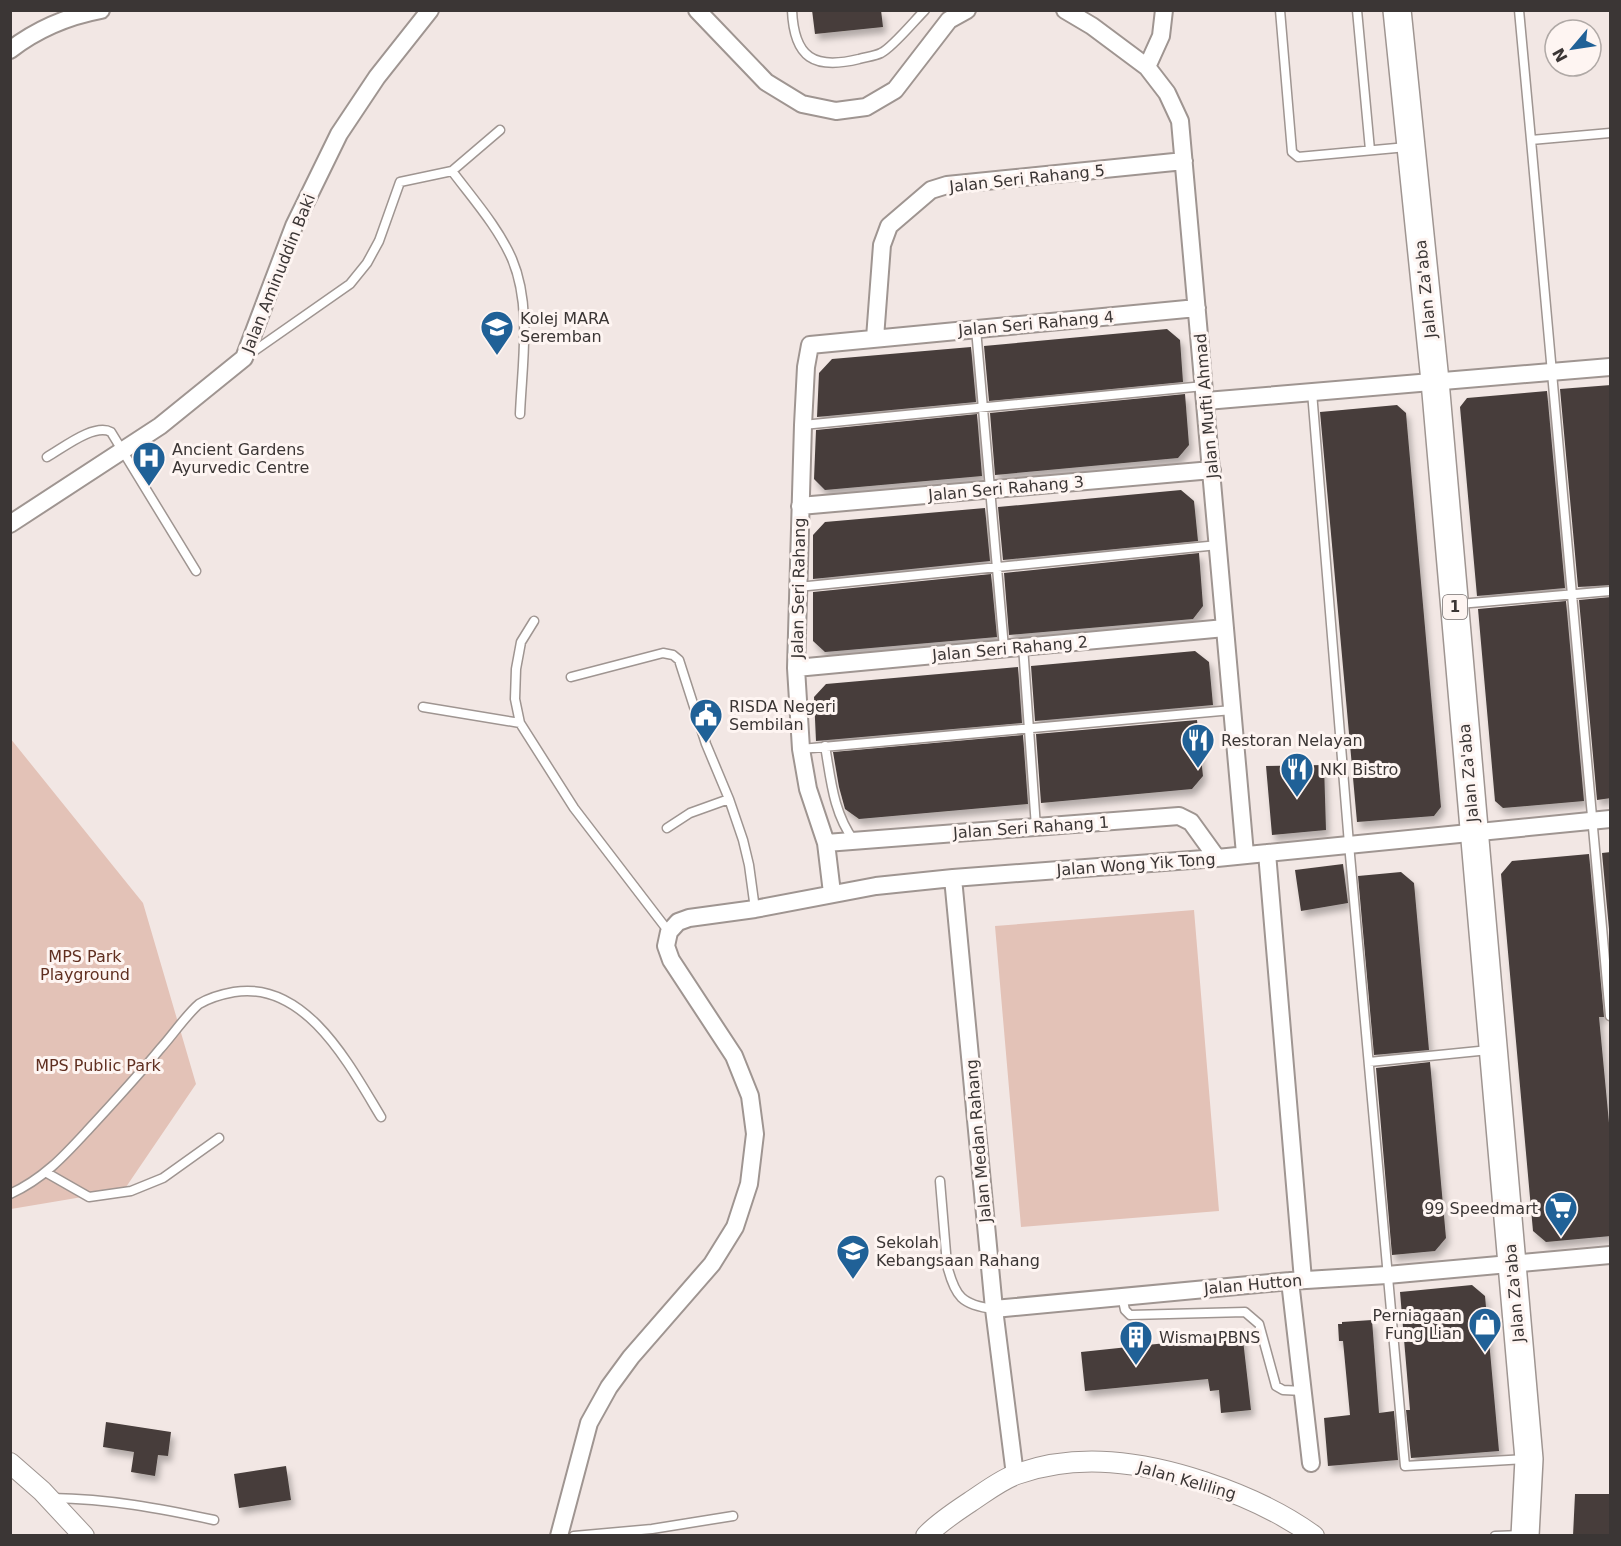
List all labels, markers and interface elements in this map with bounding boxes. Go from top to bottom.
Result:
north arrow [1543,18,1603,78]
text: N [1549,45,1572,65]
street label: Jalan Seri Rahang 5 [947,161,1106,196]
street label: Jalan Aminuddin Baki [237,191,319,356]
street label: Jalan Za'aba [1411,239,1440,340]
street label: Jalan Seri Rahang 4 [956,307,1115,340]
school or university icon: Kolej MARA Seremban [479,309,515,356]
place label: Kolej MARA Seremban [520,309,610,346]
street label: Jalan Mufti Ahmad [1191,333,1222,480]
hospital icon: Ancient Gardens Ayurvedic Centre [131,440,167,487]
place label: Ancient Gardens Ayurvedic Centre [172,440,309,477]
street label: Jalan Seri Rahang 3 [926,472,1085,505]
street label: Jalan Seri Rahang [788,517,809,660]
road number: 1 [1443,595,1467,619]
street label: Jalan Seri Rahang 2 [930,632,1089,665]
public building icon: RISDA Negeri Sembilan [688,697,724,744]
place label: RISDA Negeri Sembilan [729,697,836,734]
restaurant icon: Restoran Nelayan [1180,722,1216,769]
street label: Jalan Za'aba [1455,723,1482,824]
place label: Restoran Nelayan [1221,731,1363,750]
restaurant icon: NKI Bistro [1279,751,1315,798]
place label: NKI Bistro [1320,760,1398,779]
street label: Jalan Seri Rahang 1 [951,813,1110,842]
street label: Jalan Wong Yik Tong [1055,849,1216,880]
park label: MPS Park Playground [40,947,130,984]
park label: MPS Public Park [35,1056,162,1075]
street label: Jalan Medan Rahang [962,1059,995,1224]
supermarket icon: 99 Speedmart [1543,1190,1579,1237]
place label: 99 Speedmart [1424,1199,1538,1218]
school or university icon: Sekolah Kebangsaan Rahang [835,1233,871,1280]
place label: Sekolah Kebangsaan Rahang [876,1233,1040,1270]
street label: Jalan Za'aba [1501,1243,1528,1344]
street label: Jalan Hutton [1202,1271,1303,1298]
place label: Perniagaan Fung Lian [1372,1306,1462,1343]
shop icon: Perniagaan Fung Lian [1467,1306,1503,1353]
building icon: Wisma PBNS [1118,1319,1154,1366]
place label: Wisma PBNS [1159,1328,1260,1347]
street label: Jalan Keliling [1134,1457,1238,1504]

